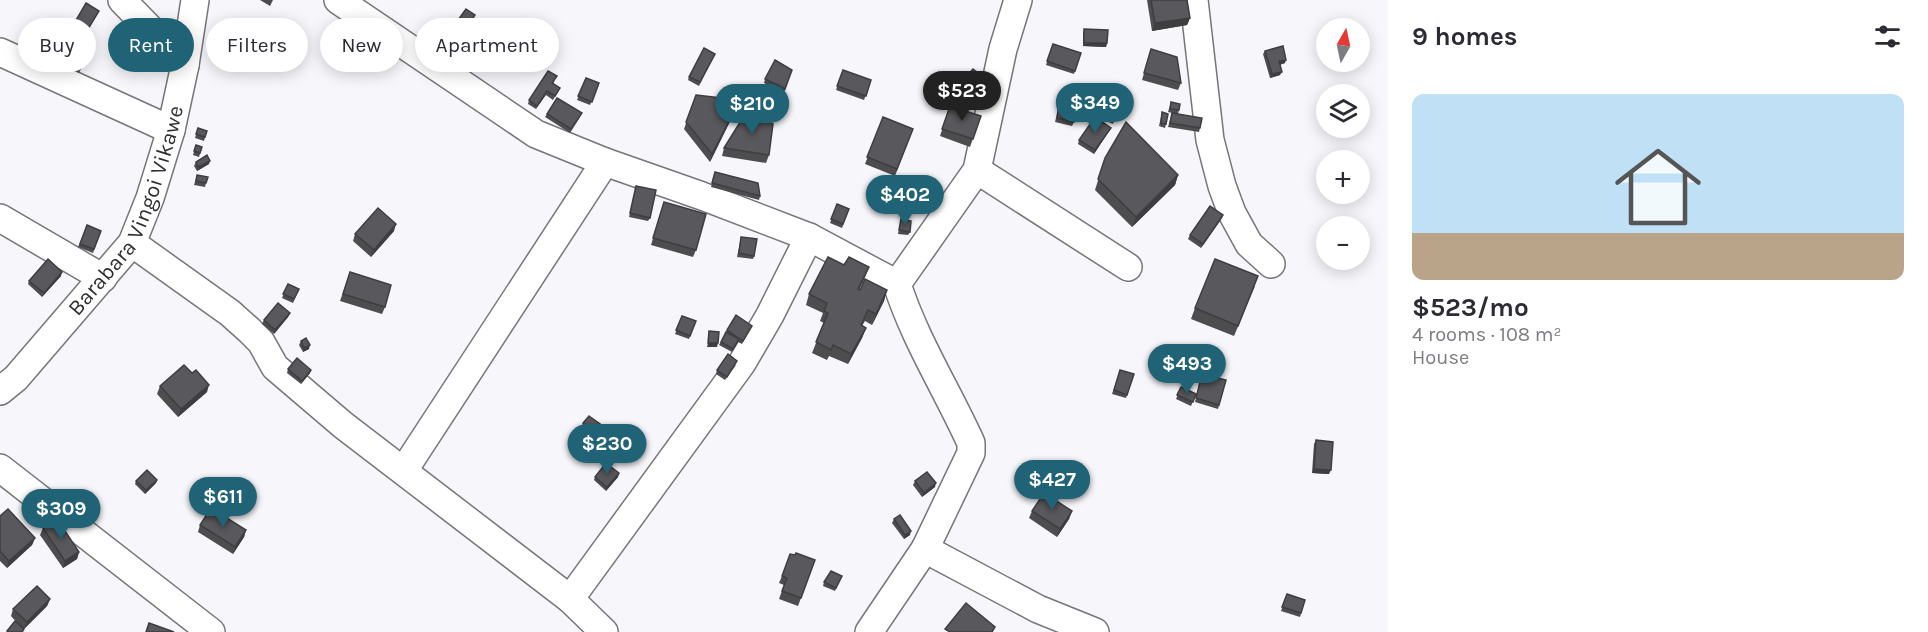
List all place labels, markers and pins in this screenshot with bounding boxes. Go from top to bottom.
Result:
pin: $523 [926,71,998,122]
pin: $349 [1059,83,1131,134]
pin: $210 [716,84,788,135]
pin: $402 [869,175,941,226]
pin: $493 [1151,344,1223,395]
pin: $230 [571,424,643,475]
pin: $427 [1016,460,1088,511]
pin: $611 [187,477,259,528]
pin: $309 [25,489,97,540]

